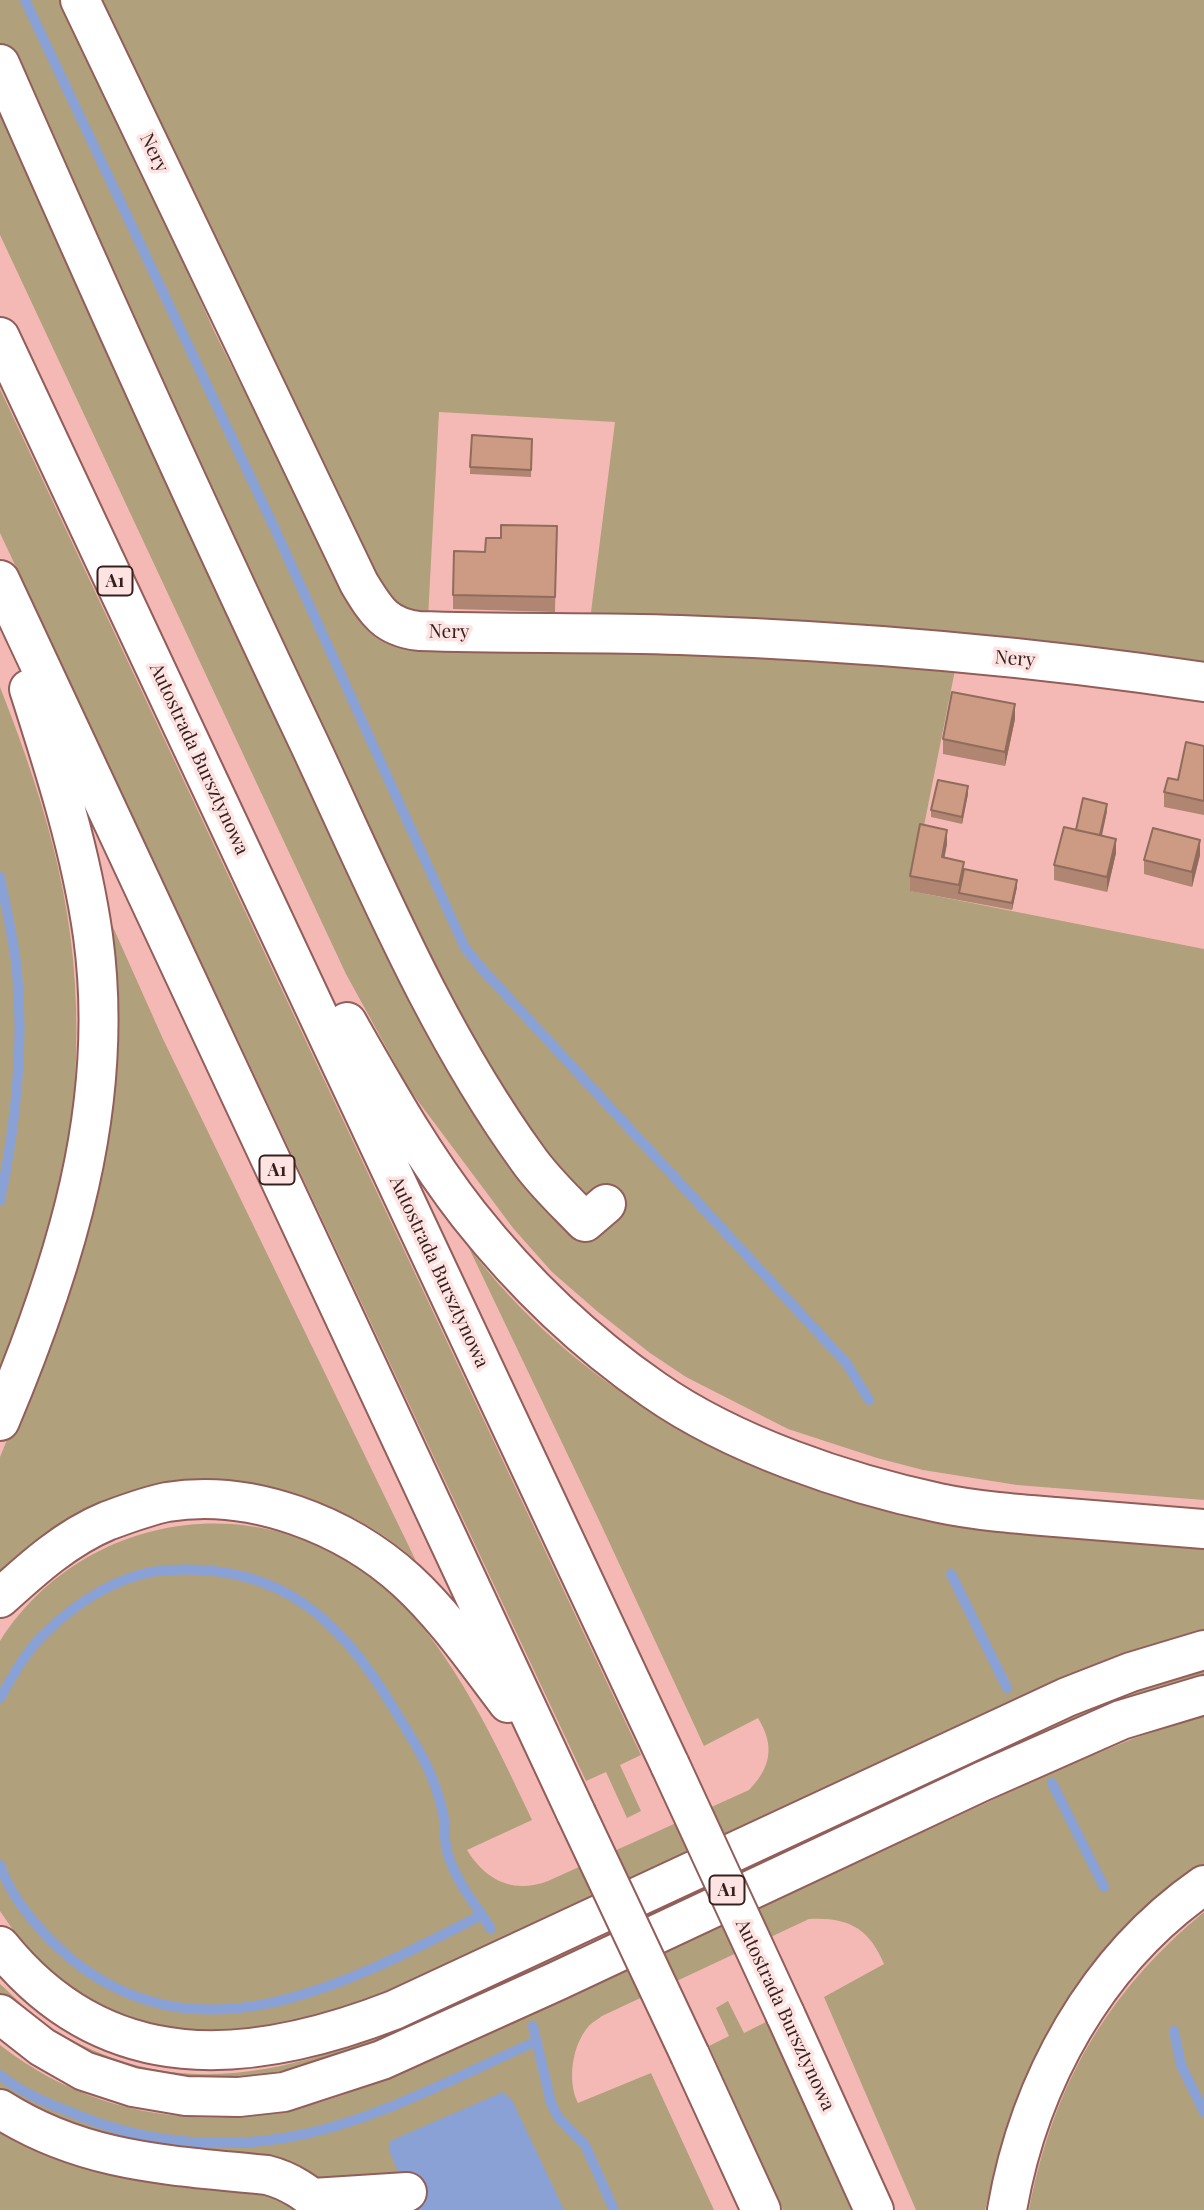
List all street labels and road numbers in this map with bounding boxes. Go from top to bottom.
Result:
street label: Nery [135,130,173,176]
road number: A1 [97,566,132,596]
street label: Nery [428,620,470,644]
street label: Nery [994,646,1036,672]
street label: Autostrada Bursztynowa [145,660,253,858]
road number: A1 [260,1156,294,1184]
street label: Autostrada Bursztynowa [385,1173,493,1371]
road number: A1 [710,1876,744,1904]
street label: Autostrada Bursztynowa [731,1916,839,2114]

